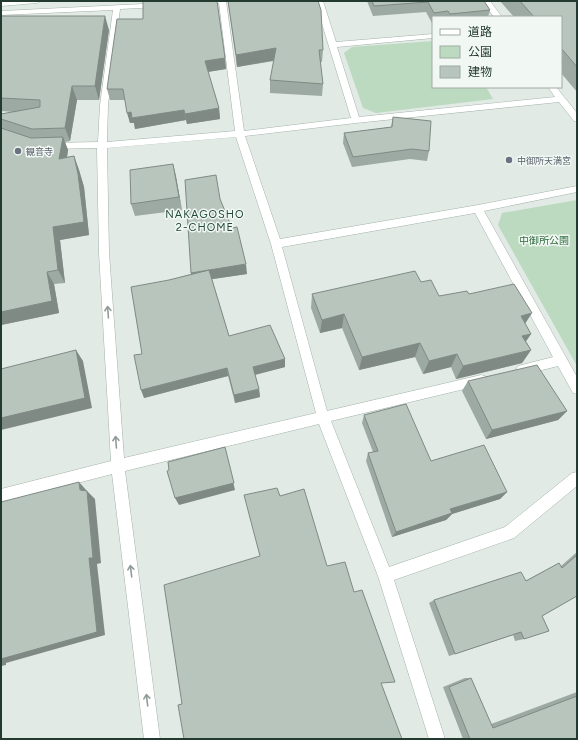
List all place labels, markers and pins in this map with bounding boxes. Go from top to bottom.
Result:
marker: 観音寺 [13,146,23,156]
place label: 観音寺 [26,146,53,157]
marker: 中御所天満宮 [504,155,514,165]
place label: 中御所天満宮 [517,155,571,166]

